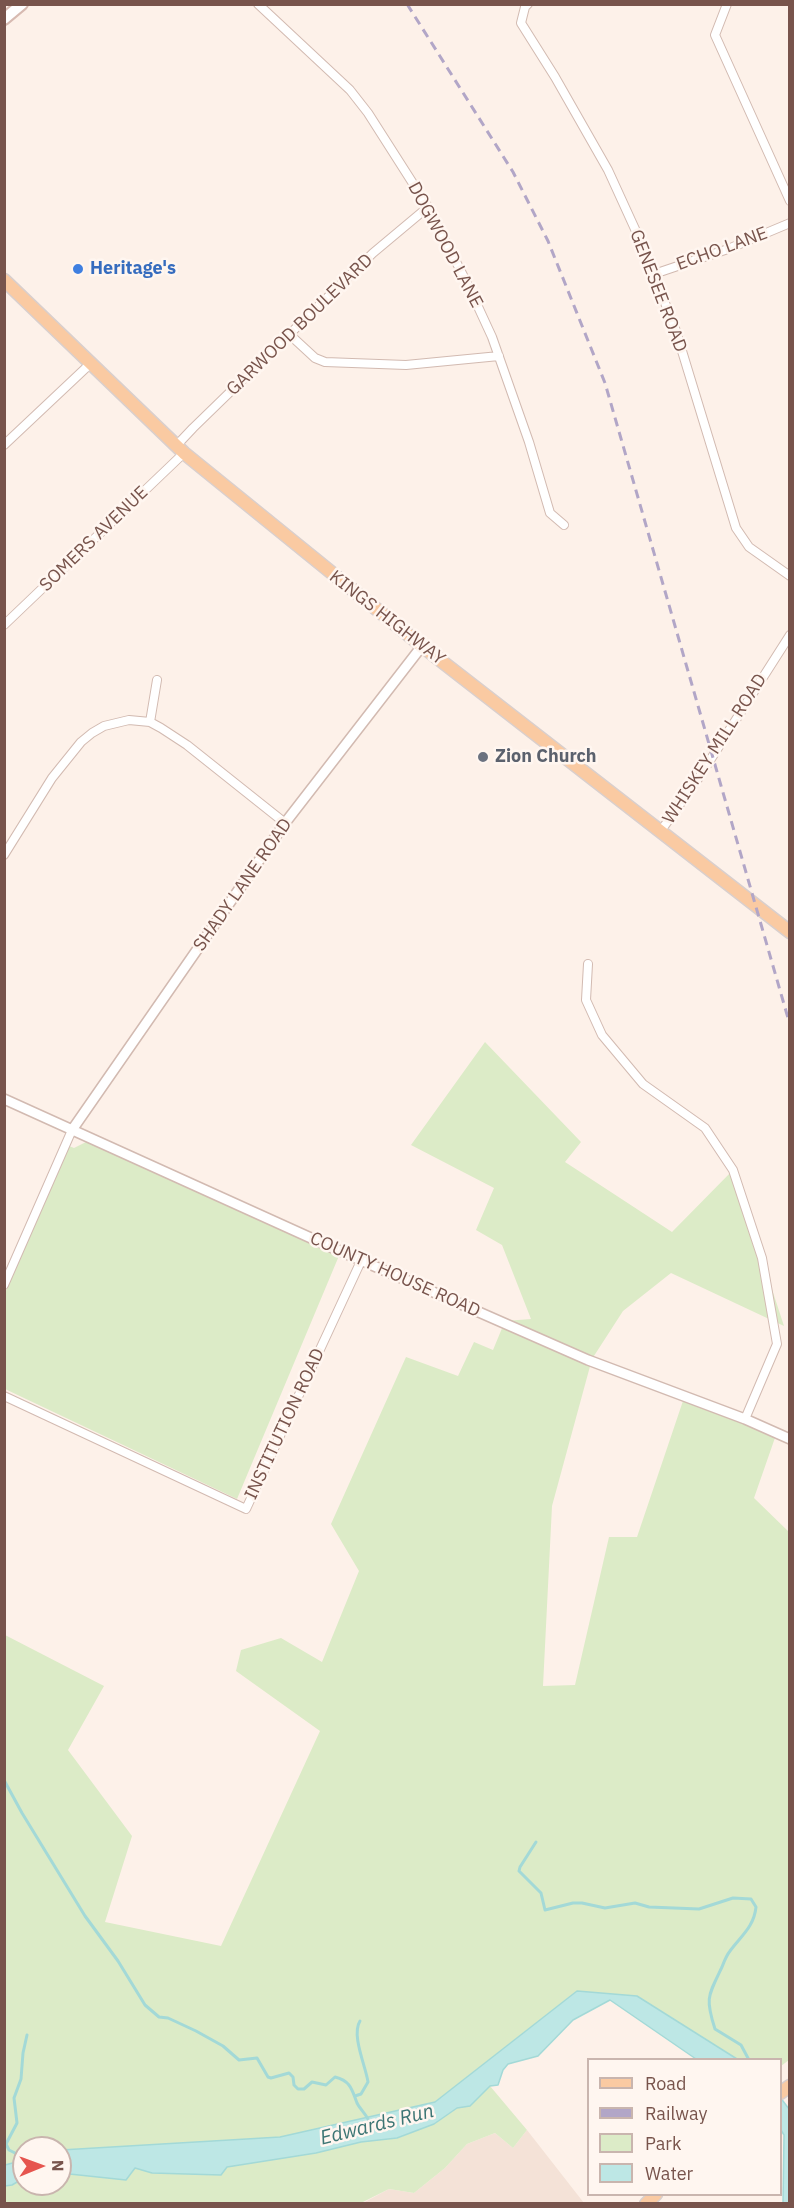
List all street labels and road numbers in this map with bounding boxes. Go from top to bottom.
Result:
street label: DOGWOOD LANE [403,178,487,312]
street label: ECHO LANE [673,223,771,275]
street label: GENESEE ROAD [625,227,691,355]
street label: GARWOOD BOULEVARD [222,250,378,400]
street label: SOMERS AVENUE [35,482,153,596]
street label: KINGS HIGHWAY [325,566,449,670]
street label: WHISKEY MILL ROAD [658,670,772,828]
street label: SHADY LANE ROAD [189,815,297,955]
street label: COUNTY HOUSE ROAD [306,1228,484,1322]
street label: INSTITUTION ROAD [240,1345,330,1503]

